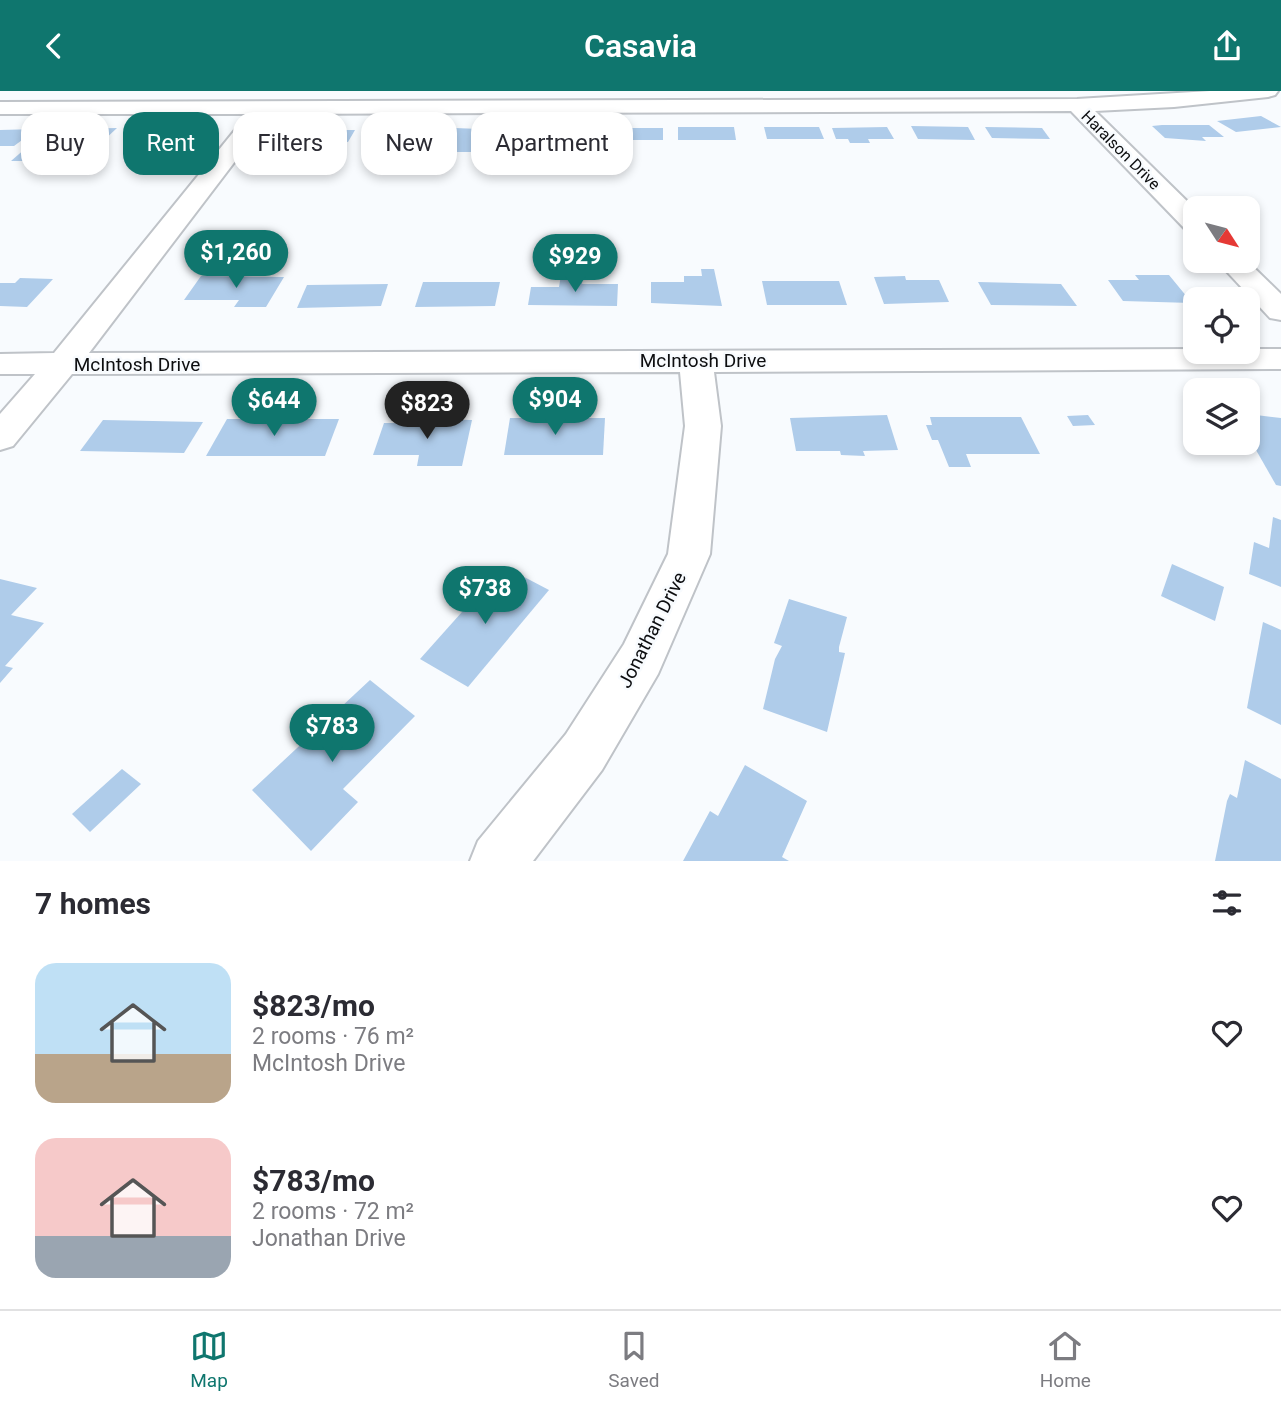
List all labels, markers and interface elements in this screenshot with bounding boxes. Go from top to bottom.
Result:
icon: back [35,27,73,65]
text: Casavia [584,27,697,65]
icon: share [1208,27,1246,65]
street label: Haralson Drive [1078,107,1164,193]
chip: Buy [21,112,109,175]
chip: Rent [123,112,219,175]
chip: Filters [233,112,347,175]
chip: New [361,112,457,175]
chip: Apartment [471,112,633,175]
north arrow [1183,196,1260,273]
map controls [1183,196,1260,455]
pin: $1,260 [179,231,293,290]
pin: $929 [534,235,616,294]
text: $1,260 [200,239,272,266]
text: $929 [549,243,601,270]
button: locate [1183,287,1260,364]
street label: McIntosh Drive [640,349,766,372]
street label: McIntosh Drive [74,353,200,376]
pin: $904 [514,377,596,437]
button: layers [1183,378,1260,455]
pin: $644 [233,379,315,438]
pin: $823 [386,381,468,441]
text: $904 [529,386,581,413]
text: $644 [248,387,300,414]
text: $823 [401,390,453,417]
pin: $738 [444,567,526,626]
street label: Jonathan Drive [613,568,691,692]
text: $738 [459,575,511,602]
pin: $783 [291,705,373,764]
text: $783 [306,713,358,740]
icon: filters [1208,884,1246,922]
text: 7 homes [35,886,151,921]
text: $823/mo [252,988,375,1023]
icon: home [91,991,175,1075]
icon: heart [1208,1014,1246,1052]
text: 2 rooms · 76 m² [252,1023,414,1050]
text: McIntosh Drive [252,1050,405,1077]
text: $783/mo [252,1163,375,1198]
icon: home [91,1166,175,1250]
icon: heart [1208,1189,1246,1227]
text: 2 rooms · 72 m² [252,1198,414,1225]
text: Jonathan Drive [252,1225,406,1252]
tab: Map [190,1327,228,1392]
tab: Saved [608,1327,660,1392]
tab: Home [1040,1327,1091,1392]

